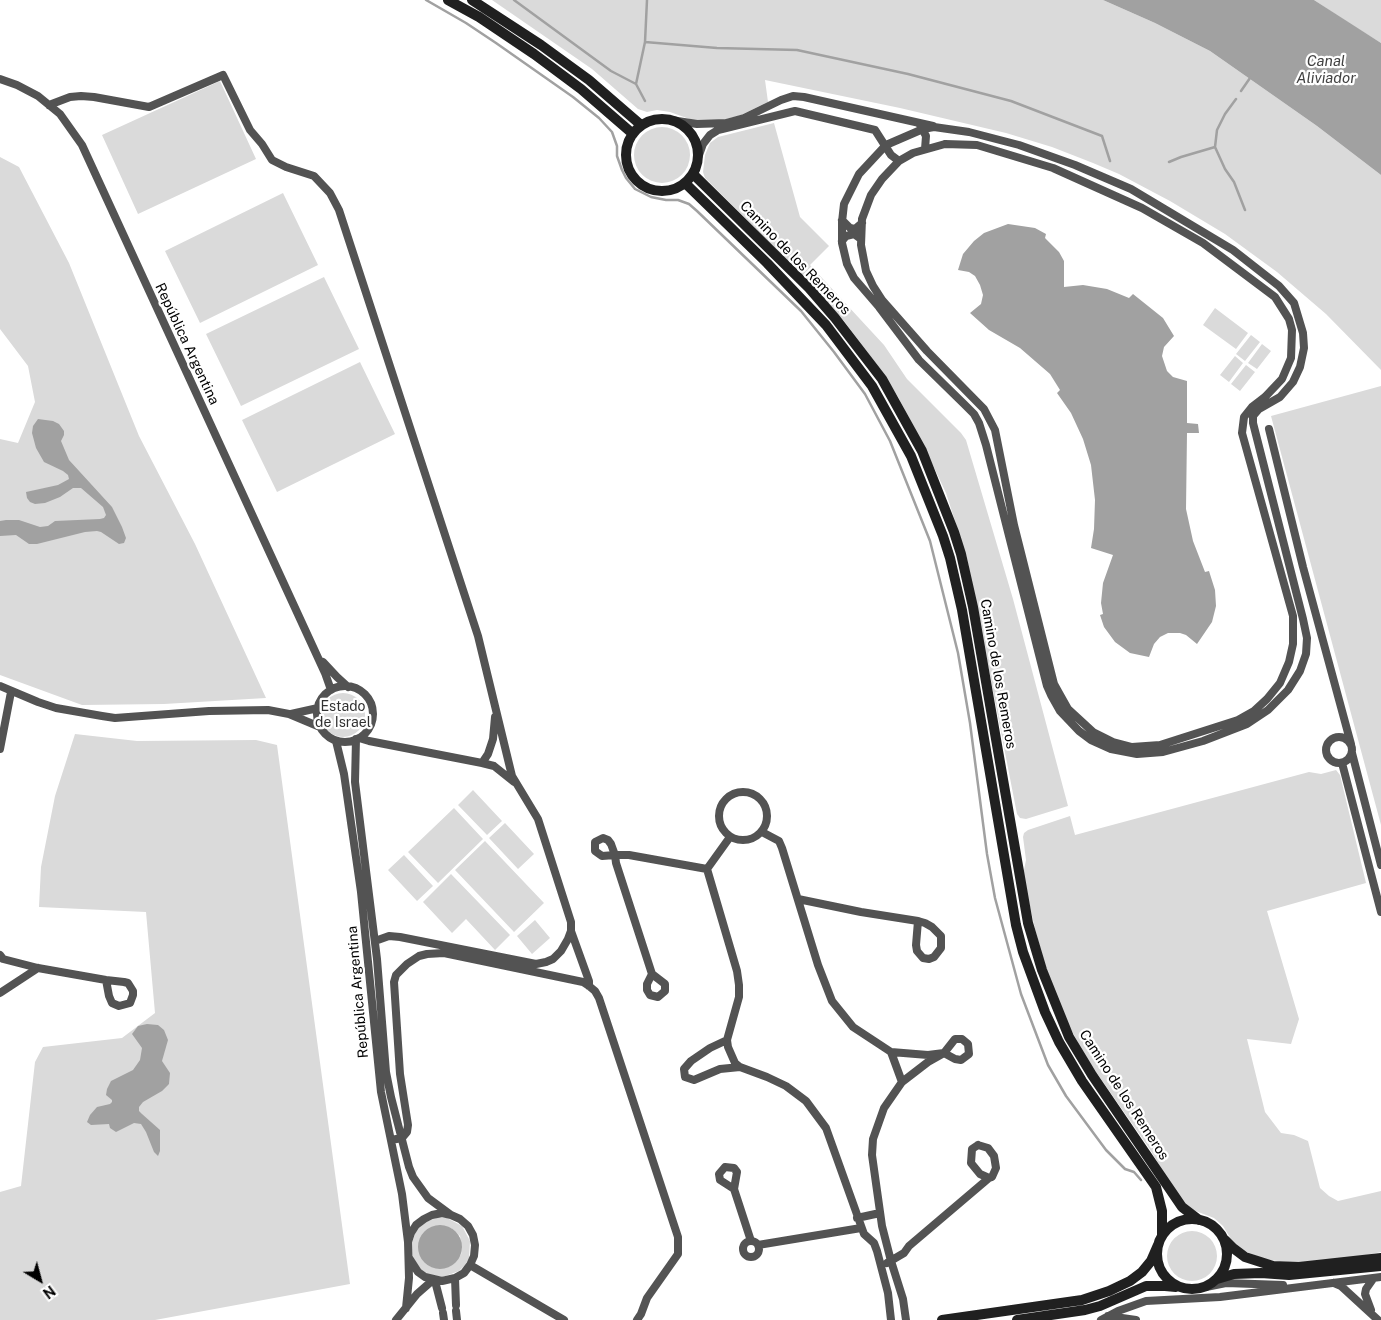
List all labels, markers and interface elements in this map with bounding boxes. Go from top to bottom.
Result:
water label: Canal Aliviador [1296,52,1356,87]
street label: Camino de los Remeros [736,198,854,318]
street label: República Argentina [151,280,223,408]
street label: Camino de los Remeros [977,598,1019,750]
park label: Estado de Israel [315,699,371,732]
street label: República Argentina [344,925,372,1059]
street label: Camino de los Remeros [1076,1027,1172,1163]
north arrow [15,1255,65,1305]
text: N [40,1282,58,1302]

